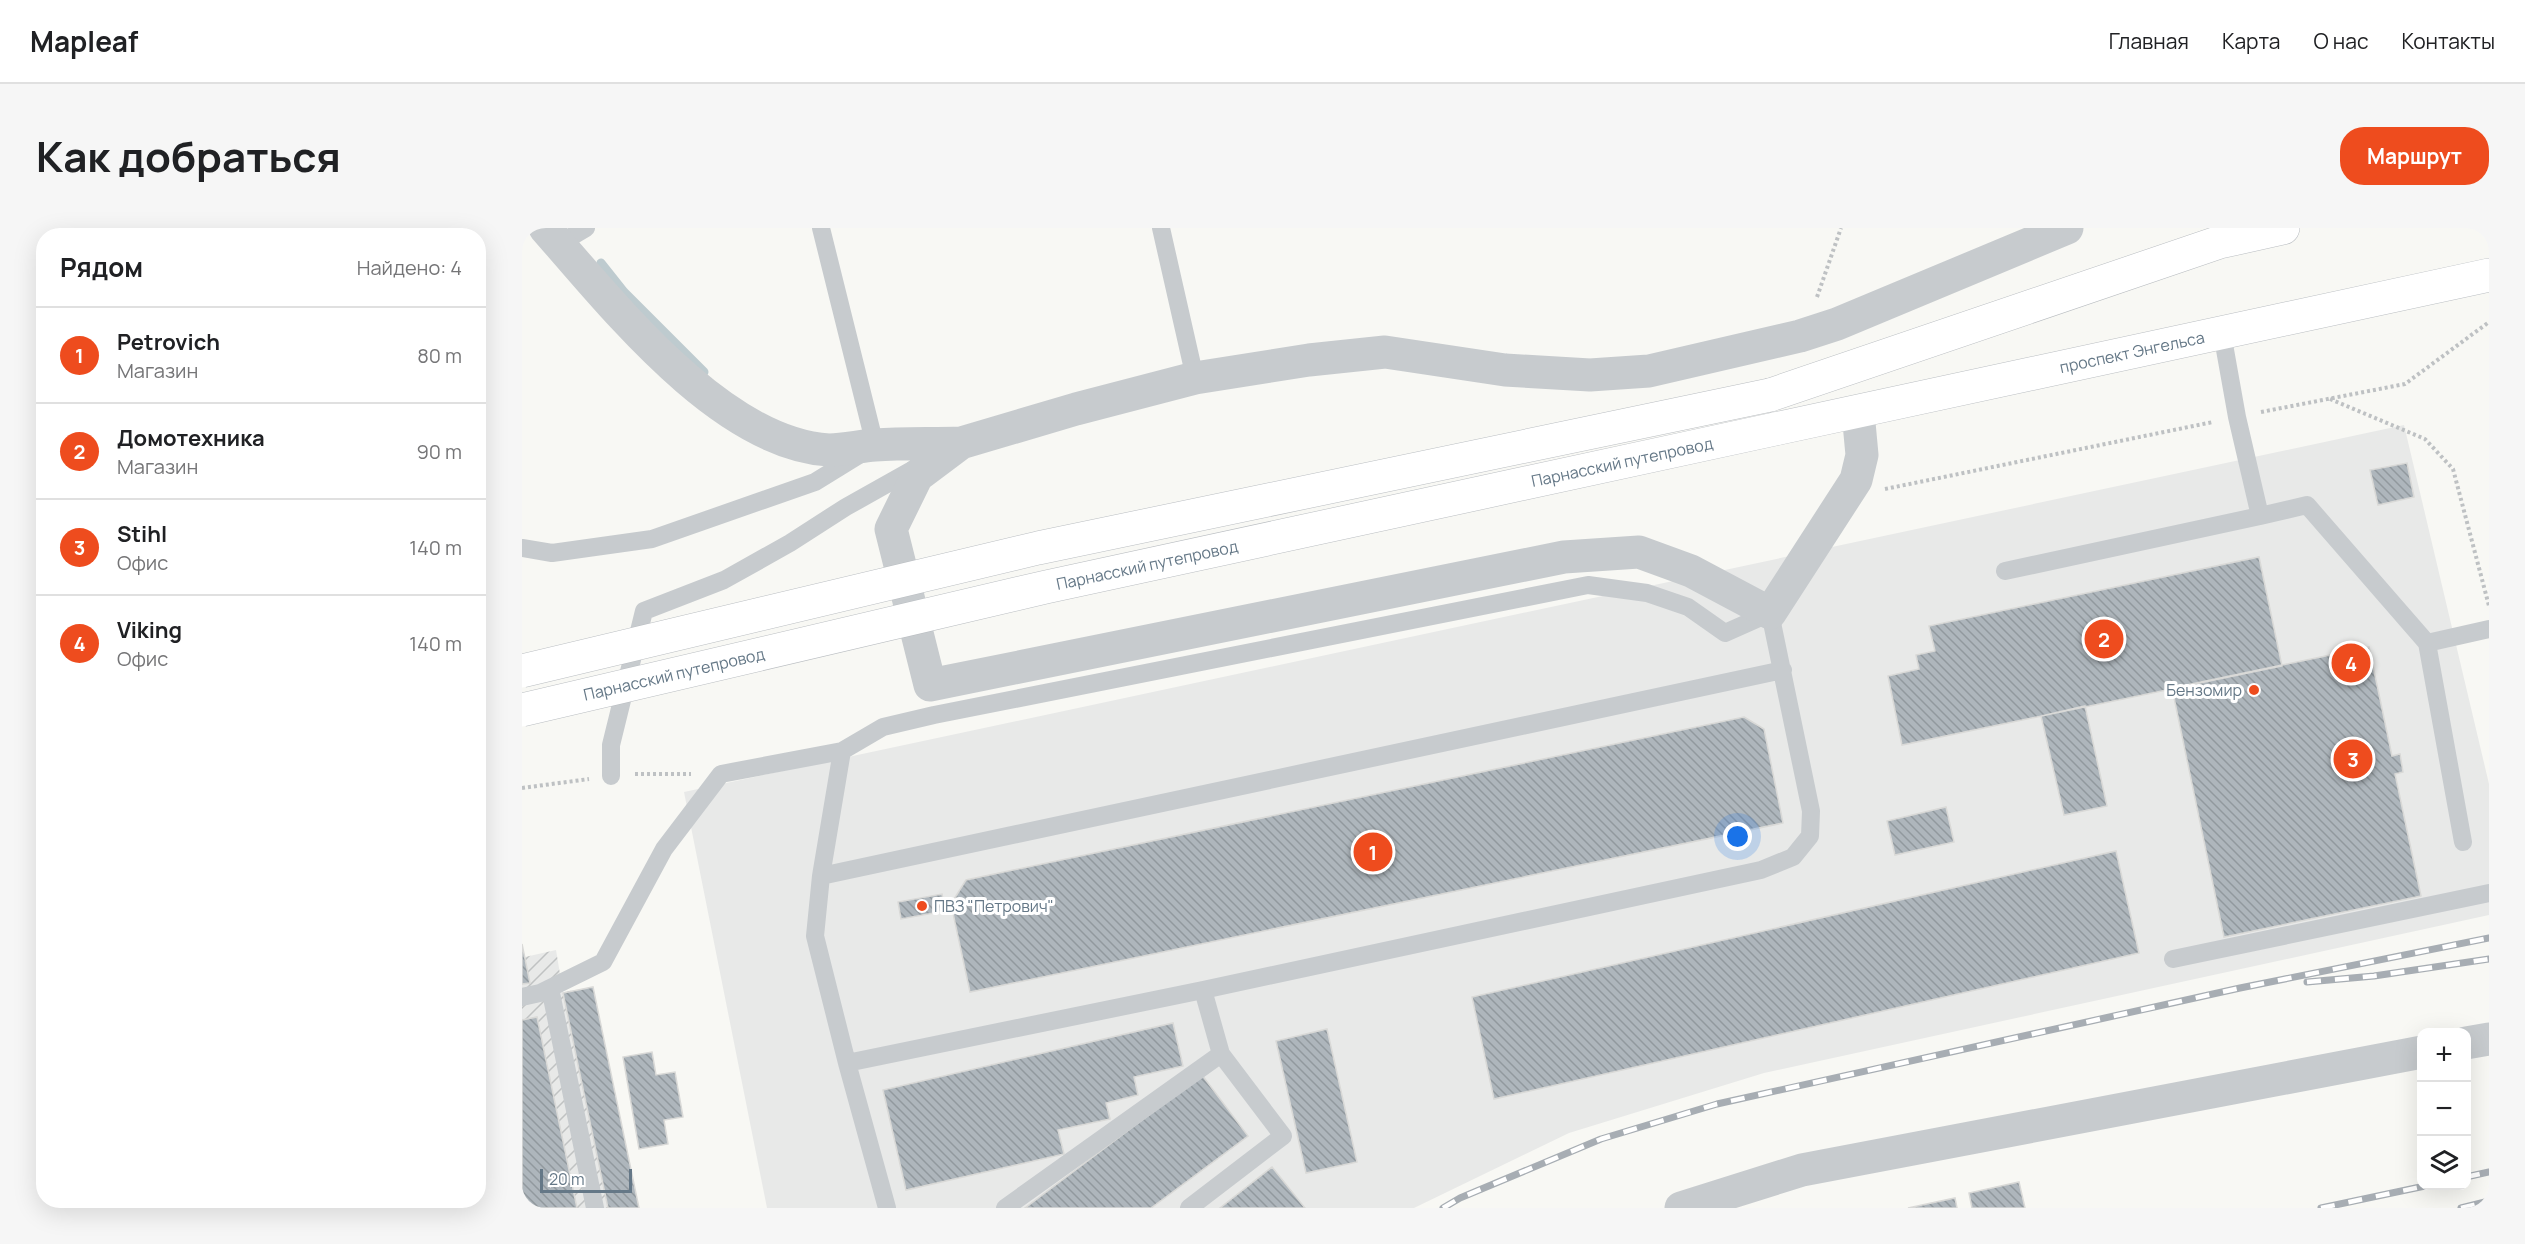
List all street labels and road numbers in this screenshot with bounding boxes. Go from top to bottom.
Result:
street label: проспект Энгельса [2058,326,2206,378]
street label: Парнасский путепровод [1529,432,1715,492]
street label: Парнасский путепровод [1054,535,1240,595]
street label: Парнасский путепровод [581,642,767,706]

